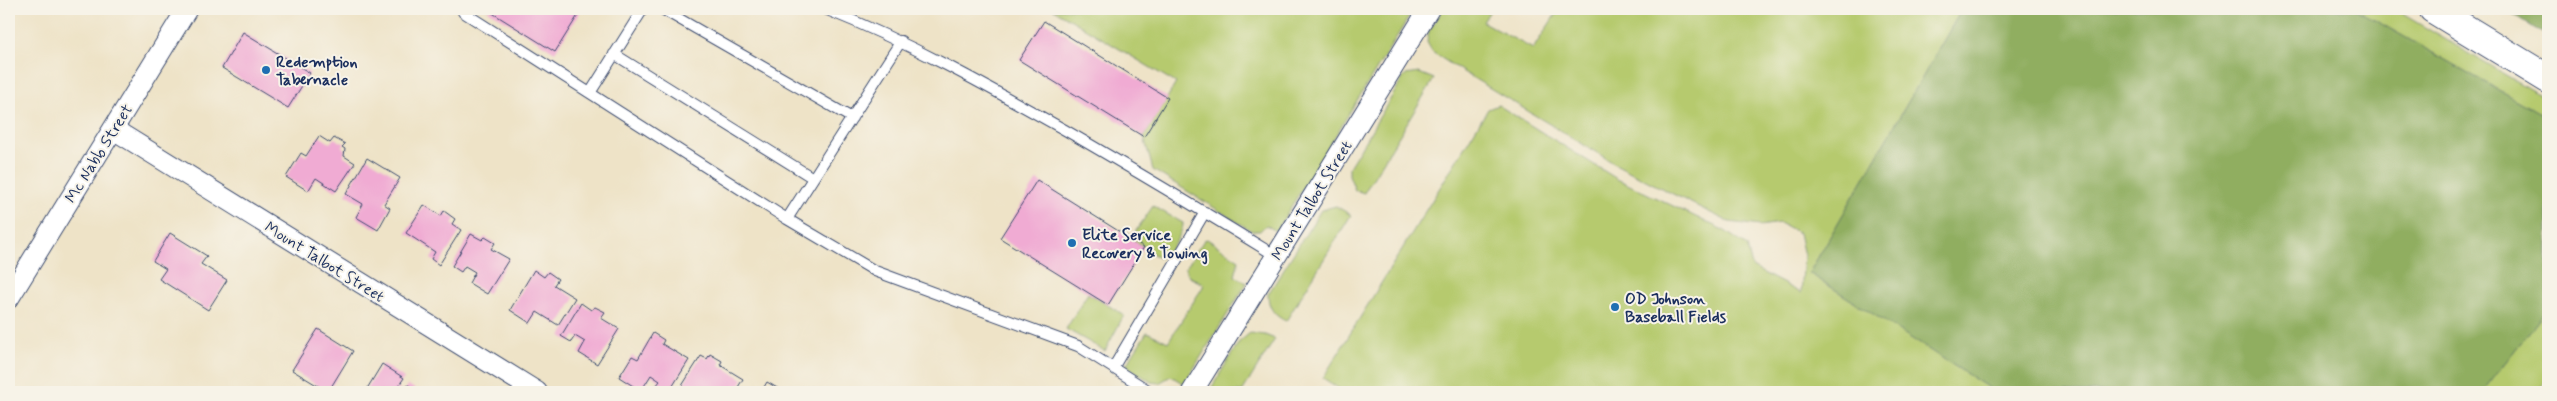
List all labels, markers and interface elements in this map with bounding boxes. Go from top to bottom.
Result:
place label: Redemption Tabernacle [276,52,358,91]
marker: Redemption Tabernacle [260,64,272,76]
street label: Mc Nabb Street [61,100,138,207]
street label: Mount Talbot Street [1267,137,1358,265]
street label: Mount Talbot Street [260,217,388,308]
place label: Elite Service Recovery & Towing [1082,225,1208,265]
marker: Elite Service Recovery & Towing [1066,237,1078,249]
place label: OD Johnson Baseball Fields [1625,289,1727,328]
marker: OD Johnson Baseball Fields [1609,301,1621,313]

